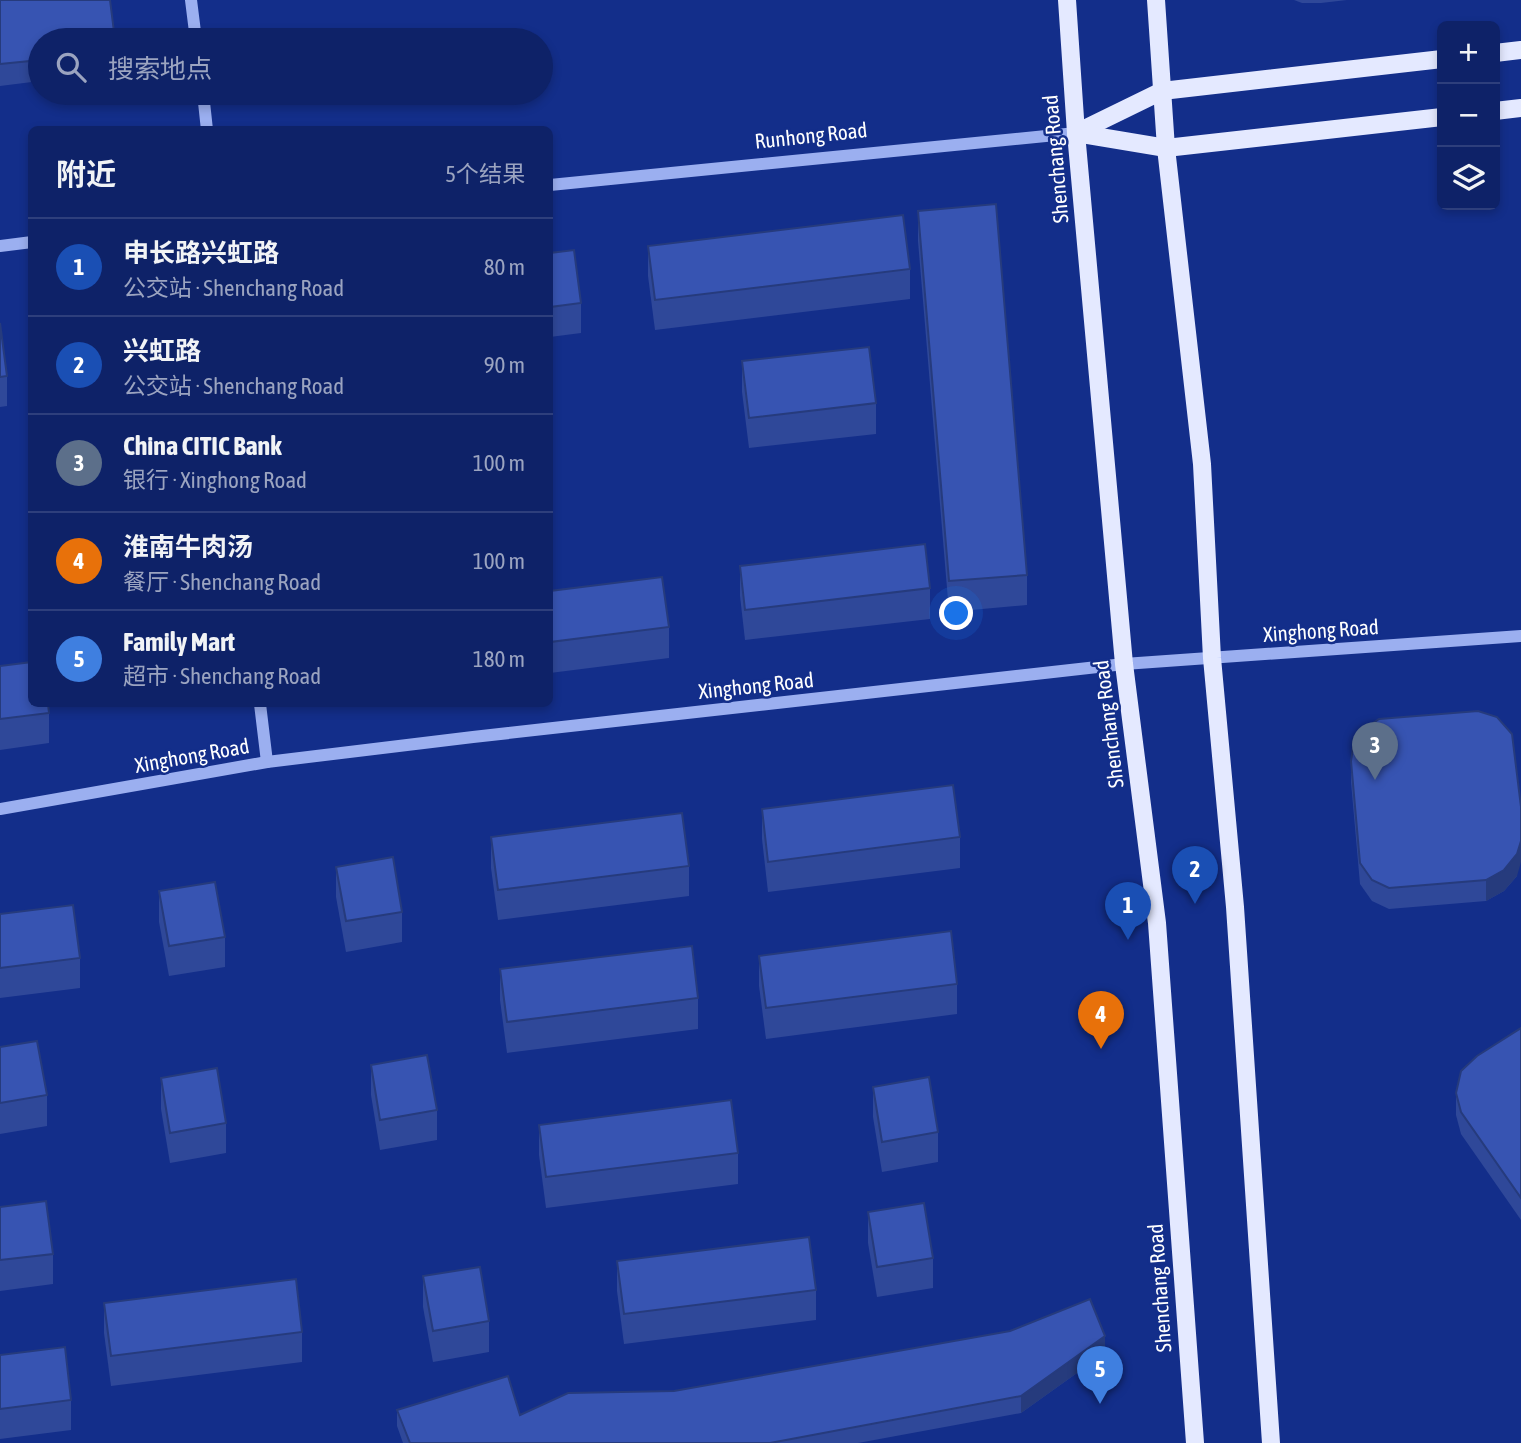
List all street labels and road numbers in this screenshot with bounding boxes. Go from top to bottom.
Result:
street label: Shenchang Road [1037,94,1073,224]
street label: Runhong Road [753,117,868,153]
street label: Xinghong Road [1262,614,1379,646]
street label: Shenchang Road [1088,659,1128,789]
street label: Xinghong Road [697,667,815,703]
street label: Xinghong Road [133,733,251,777]
street label: Shenchang Road [1143,1223,1175,1353]

